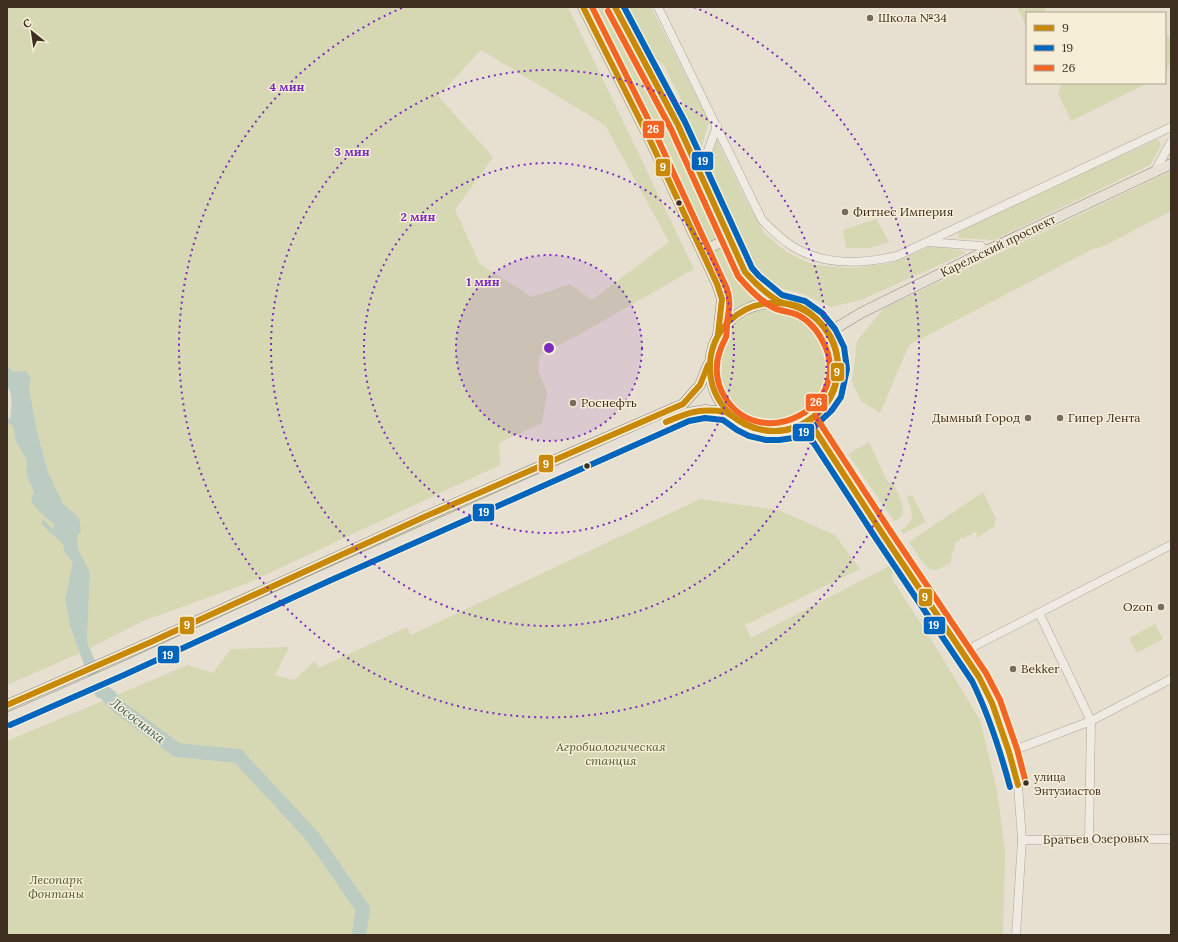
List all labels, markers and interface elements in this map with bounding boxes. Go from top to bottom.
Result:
place label: Школа №34 [878,10,947,25]
north arrow [12,12,52,52]
legend [1026,12,1166,84]
marker: Школа №34 [865,13,875,23]
text: С [20,15,34,31]
text: 9 [1062,20,1069,35]
text: 19 [1062,40,1073,55]
text: 26 [1062,60,1075,75]
text: 4 мин [269,79,305,94]
line badge: 26 [642,120,665,139]
text: 26 [647,122,659,136]
text: 3 мин [334,144,370,159]
line badge: 19 [691,151,714,171]
text: 19 [698,154,708,168]
line badge: 9 [655,158,671,177]
text: 9 [660,160,666,174]
unlabelled marker [674,198,684,208]
place label: Фитнес Империя [853,204,953,219]
marker: Фитнес Империя [840,207,850,217]
text: 2 мин [400,209,436,224]
street label: Карельский проспект [938,211,1058,280]
text: 1 мин [466,274,500,289]
centre of rings [542,341,556,355]
line badge: 9 [830,362,845,382]
text: 9 [834,365,840,379]
line badge: 26 [805,393,828,412]
place label: Роснефть [581,395,637,410]
text: 26 [810,395,822,409]
marker: Роснефть [568,398,578,408]
place label: Дымный Город [932,410,1020,425]
place label: Гипер Лента [1068,410,1141,425]
marker: Дымный Город [1023,413,1033,423]
marker: Гипер Лента [1055,413,1065,423]
line badge: 19 [792,423,815,442]
text: 19 [799,425,809,439]
line badge: 9 [538,454,554,473]
text: 9 [543,457,549,471]
unlabelled marker [582,461,592,471]
line badge: 19 [472,503,495,522]
text: 19 [479,505,489,519]
line badge: 9 [918,588,933,607]
text: 9 [922,590,928,604]
place label: Ozon [1123,599,1153,614]
marker: Ozon [1156,602,1166,612]
line badge: 9 [179,616,195,635]
line badge: 19 [923,616,946,635]
text: 9 [184,618,190,632]
text: 19 [929,618,939,632]
line badge: 19 [157,645,180,664]
text: 19 [163,648,173,662]
place label: Bekker [1021,661,1060,676]
marker: Bekker [1008,664,1018,674]
water label: Лососинка [107,694,169,748]
park label: Агробиологическая станция [555,739,666,768]
place label: улица Энтузиастов [1034,770,1101,798]
marker: улица Энтузиастов [1021,778,1031,788]
street label: Братьев Озеровых [1043,830,1150,847]
park label: Лесопарк Фонтаны [28,872,84,901]

